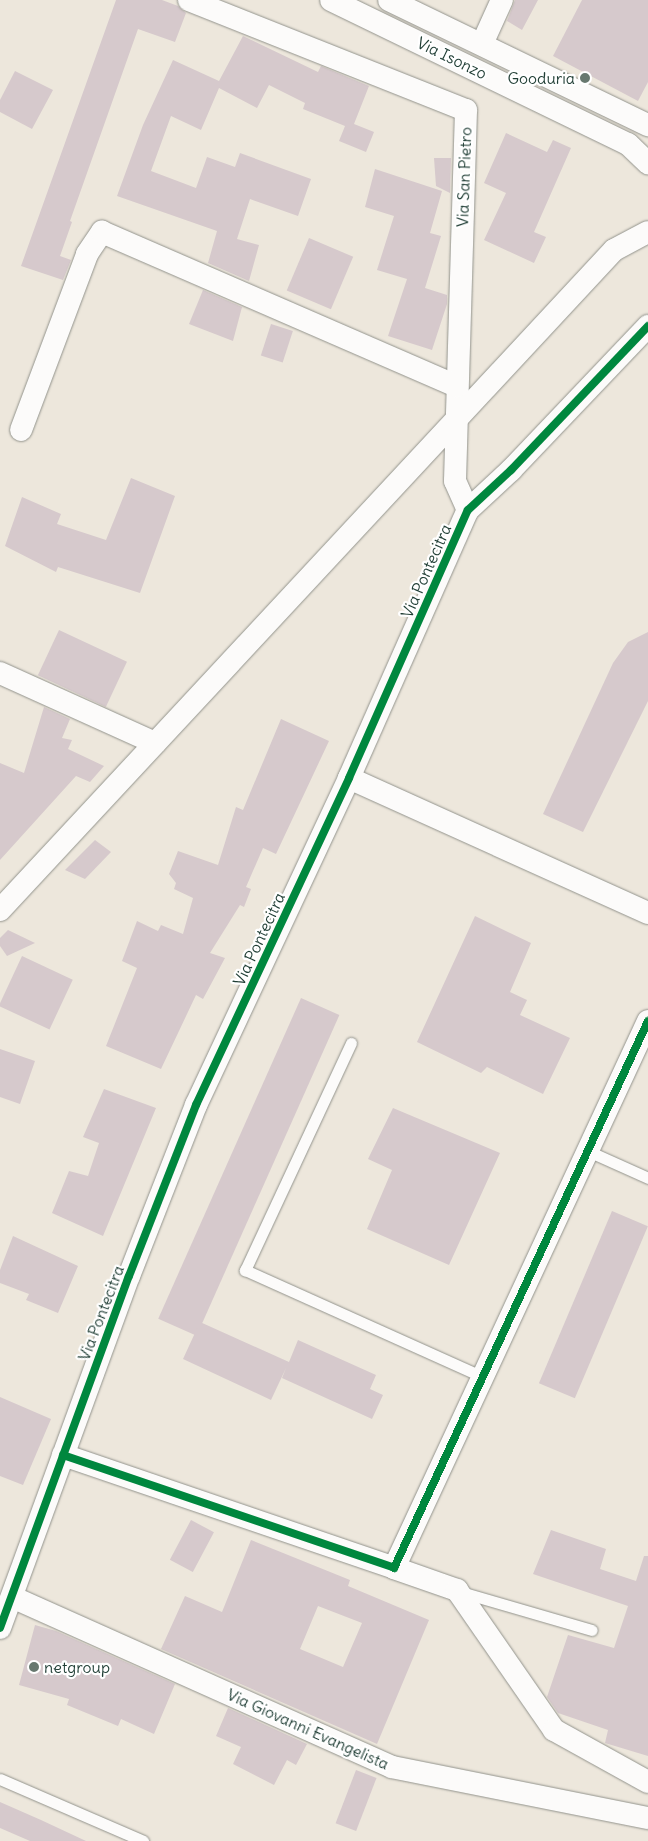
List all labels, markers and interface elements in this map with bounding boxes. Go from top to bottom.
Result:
street label: Via Isonzo [414,33,490,83]
place label: Gooduria [507,68,575,88]
marker: Gooduria [579,72,591,84]
street label: Via San Pietro [453,127,475,227]
street label: Via Pontecitra [397,521,455,621]
street label: Via Pontecitra [229,889,289,989]
street label: Via Pontecitra [74,1263,128,1363]
place label: netgroup [44,1657,110,1677]
marker: netgroup [28,1661,40,1673]
street label: Via Giovanni Evangelista [224,1685,392,1773]

